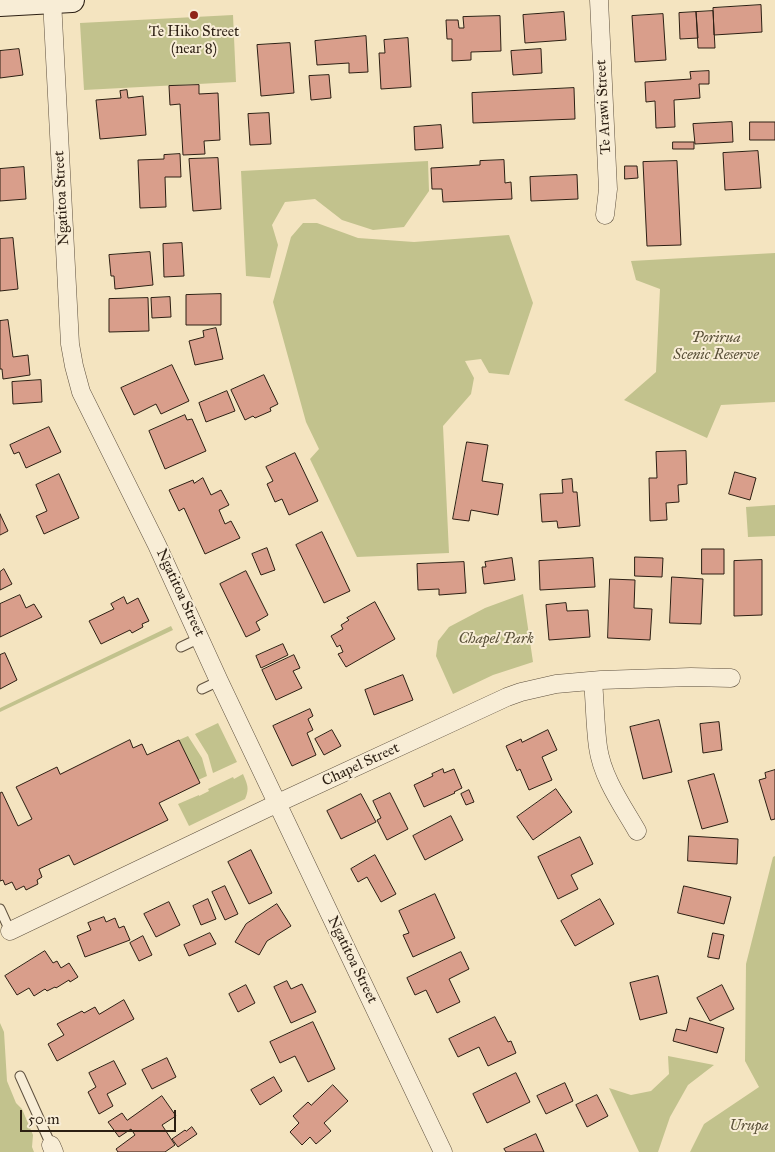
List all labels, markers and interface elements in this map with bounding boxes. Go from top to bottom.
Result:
marker: Te Hiko Street (near 8) [188,9,200,21]
place label: Te Hiko Street (near 8) [149,23,239,58]
street label: Te Arawi Street [593,59,615,155]
street label: Ngatitoa Street [51,150,73,246]
park label: Porirua Scenic Reserve [673,329,759,364]
street label: Ngatitoa Street [152,546,208,640]
park label: Chapel Park [458,630,534,648]
street label: Chapel Street [319,739,403,791]
street label: Ngatitoa Street [323,913,381,1007]
scale bar [22,1100,179,1132]
text: 50 m [28,1110,60,1128]
park label: Urupa [729,1117,769,1135]

